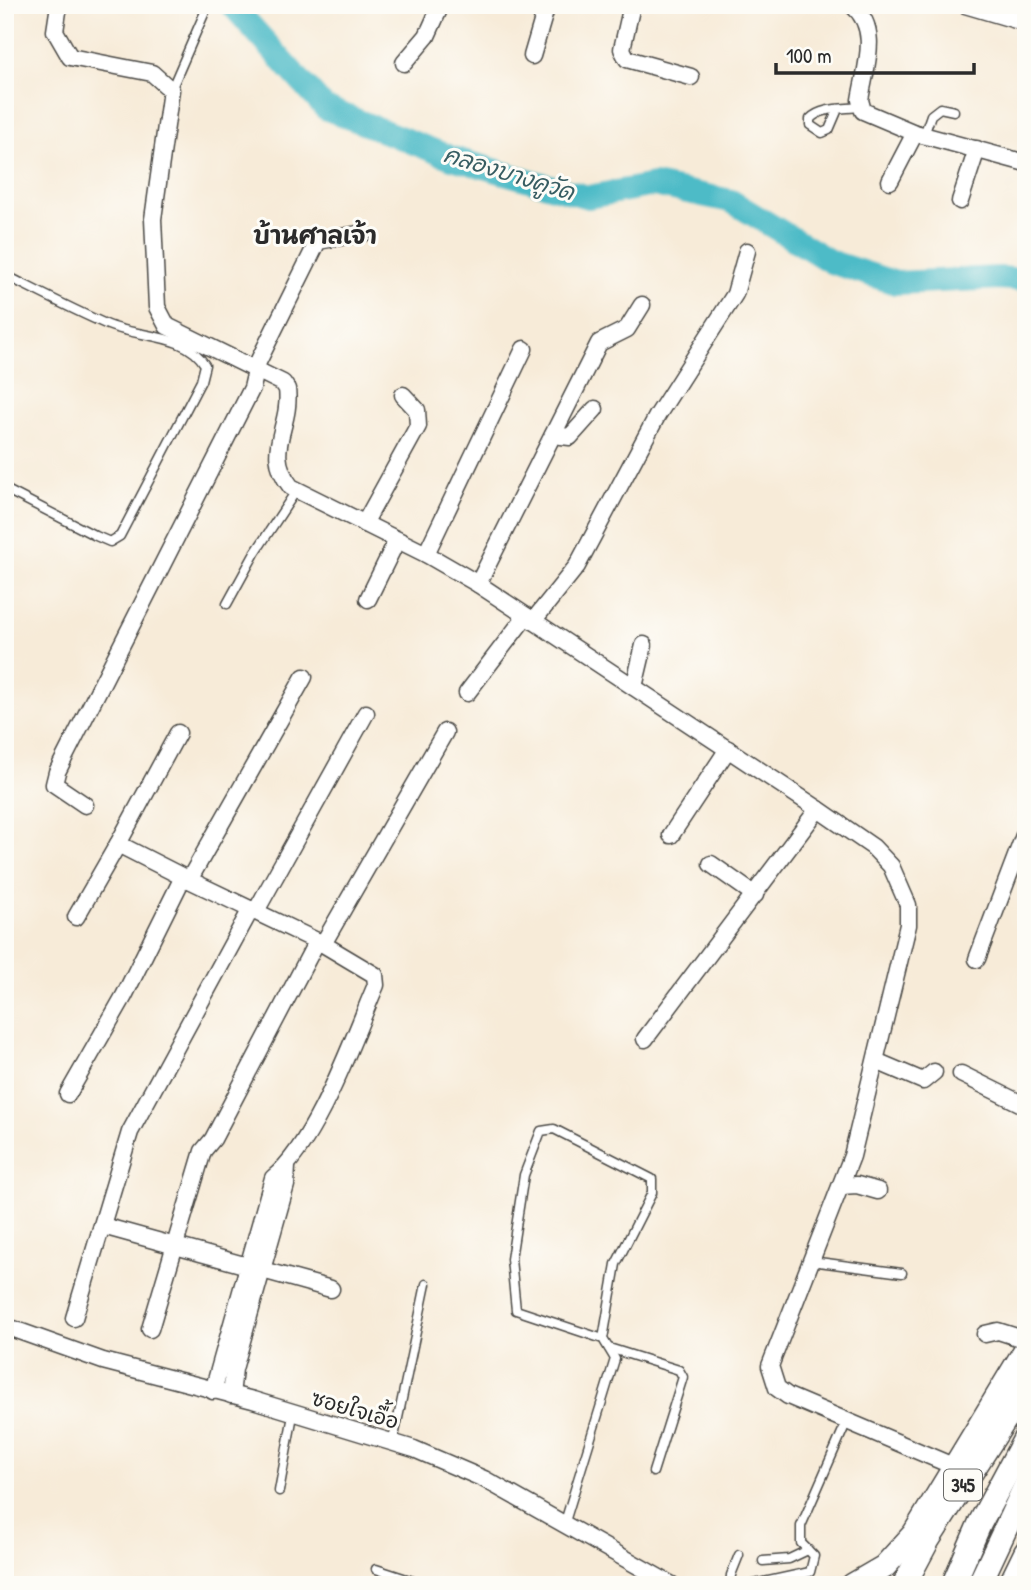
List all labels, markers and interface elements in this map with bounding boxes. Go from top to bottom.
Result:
scale bar [776,32,973,76]
text: 100 m [786,41,832,70]
water label: คลองบางคูวัด [440,138,579,209]
district label: บ้านศาลเจ้า [253,219,377,251]
street label: ซอยใจเอื้อ [308,1379,403,1436]
road number: 345 [944,1470,982,1500]

